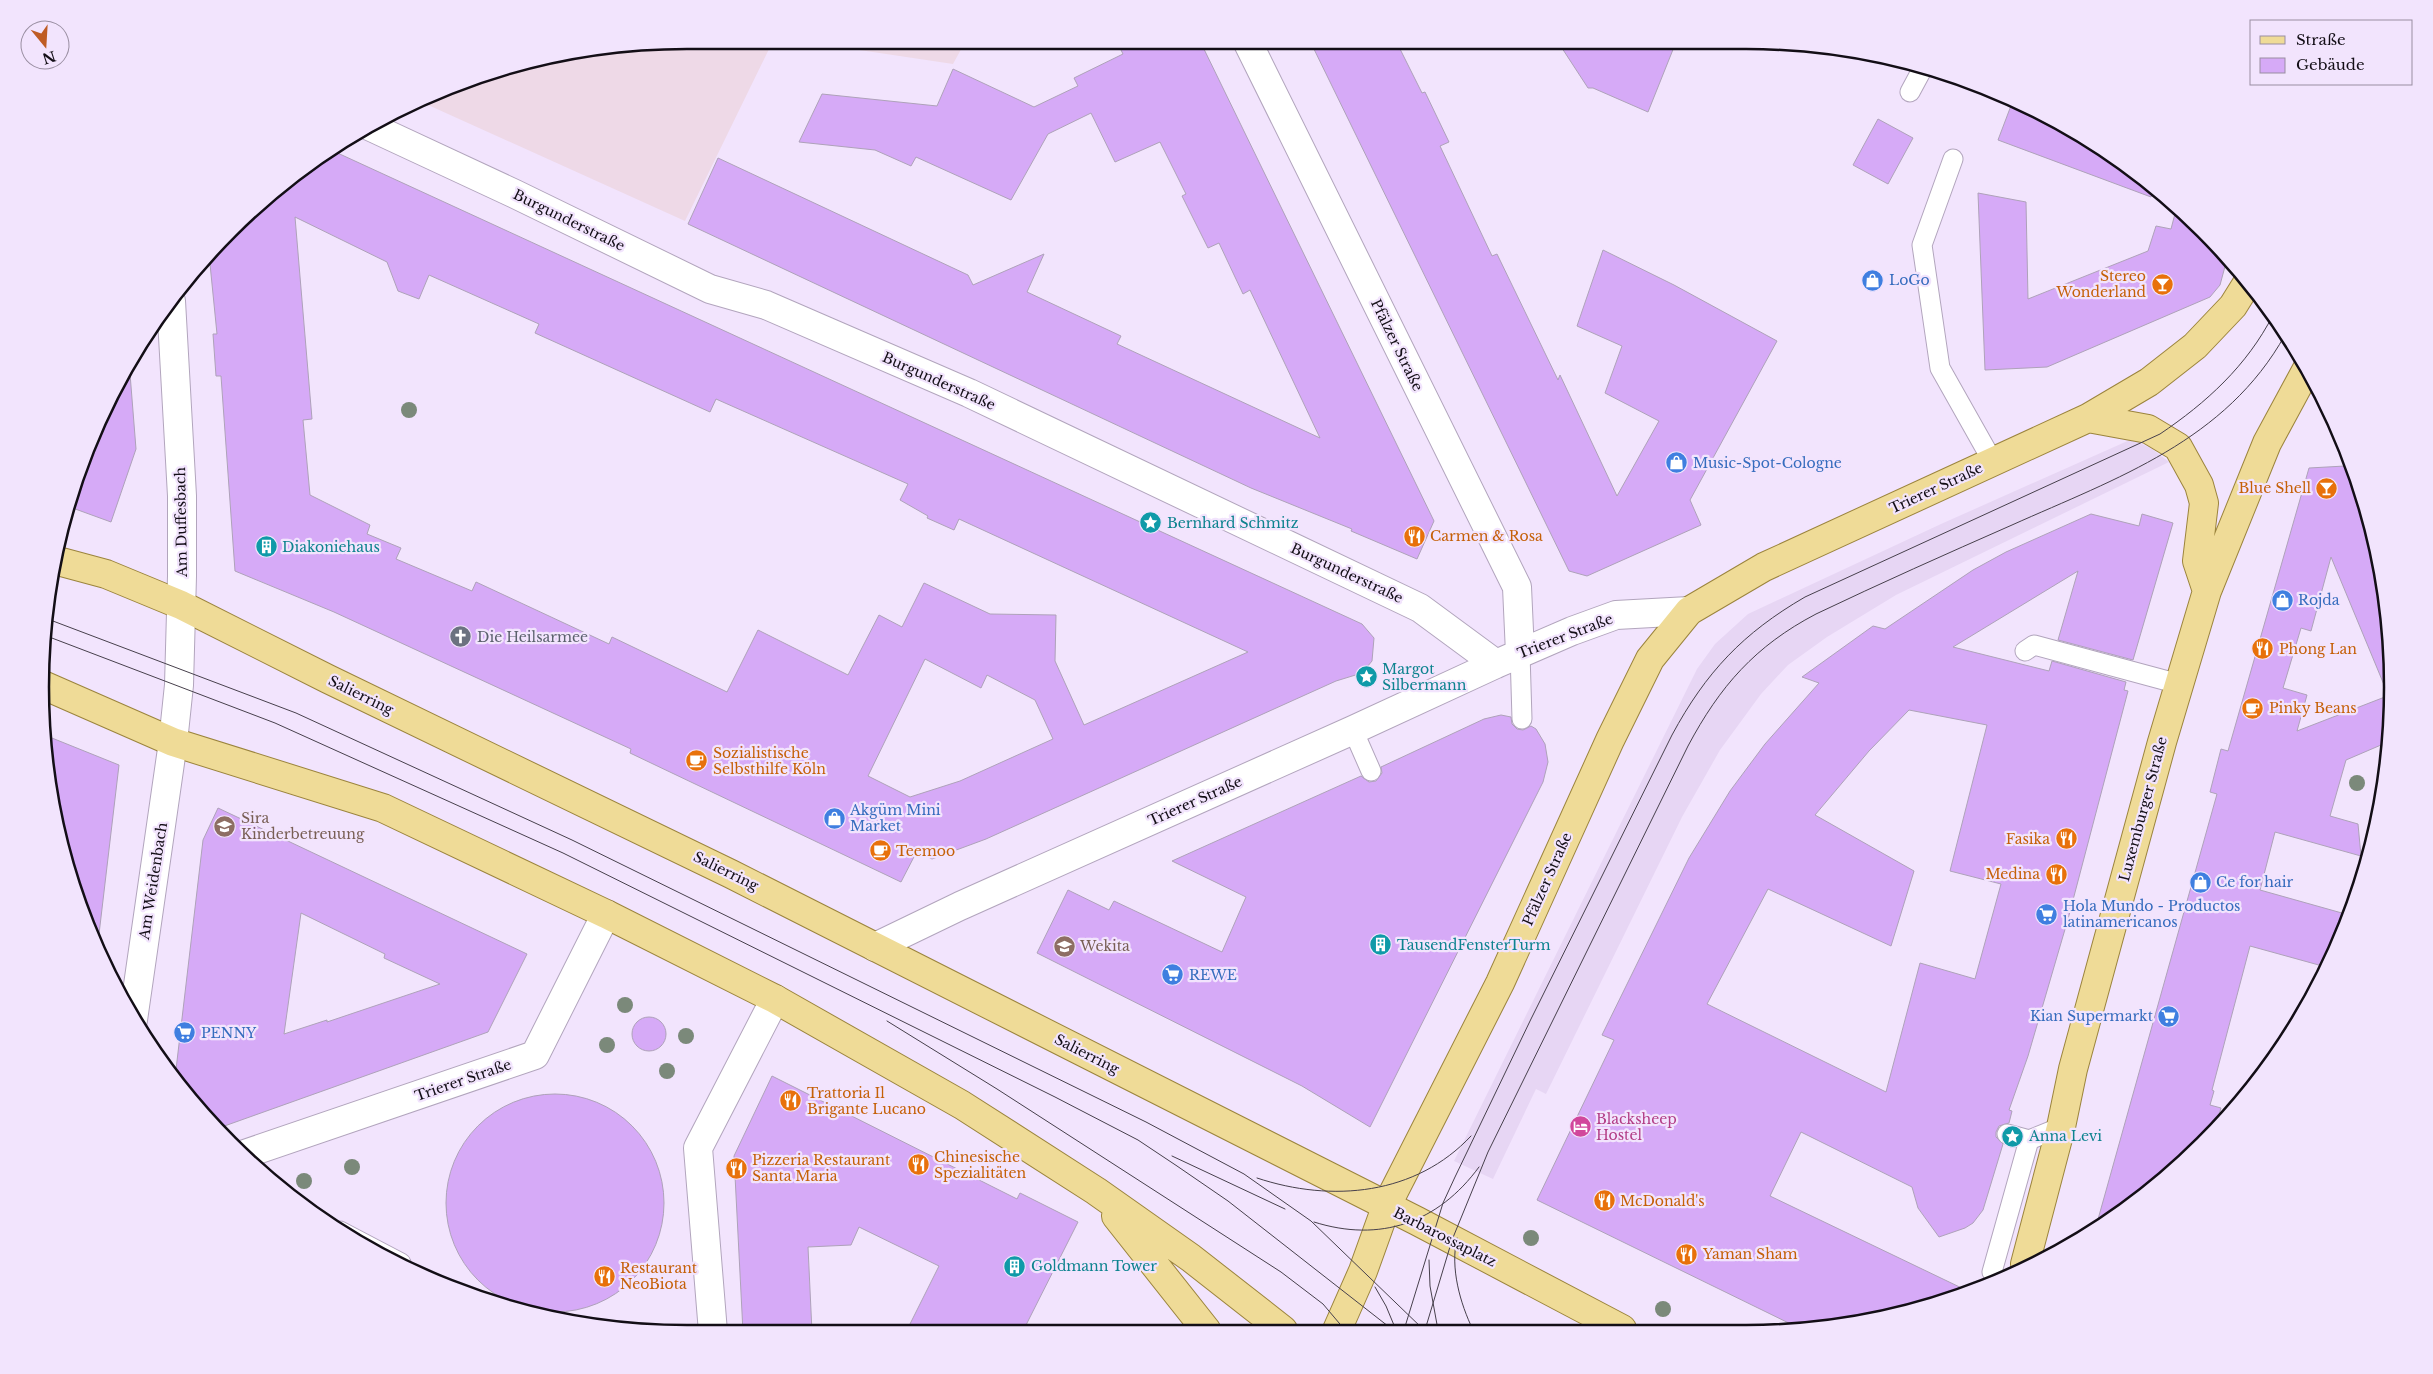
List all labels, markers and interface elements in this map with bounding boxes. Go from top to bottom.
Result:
north arrow [20,20,70,70]
legend [2250,20,2413,85]
text: Straße [2296,30,2346,49]
text: N [40,47,58,68]
text: Gebäude [2296,55,2365,74]
street label: Burgunderstraße [510,185,628,255]
place label: Stereo Wonderland [2055,267,2147,301]
shop icon: LoGo [1861,268,1885,292]
place label: LoGo [1889,271,1930,289]
bar icon: Stereo Wonderland [2150,272,2174,296]
street label: Pfälzer Straße [1367,296,1427,394]
street label: Burgunderstraße [880,348,998,414]
shop icon: Music-Spot-Cologne [1665,451,1689,475]
place label: Music-Spot-Cologne [1693,454,1842,472]
street label: Trierer Straße [1886,459,1986,517]
street label: Am Duffesbach [171,466,191,578]
bar icon: Blue Shell [2315,476,2339,500]
place label: Blue Shell [2239,479,2311,497]
place icon: Bernhard Schmitz [1139,511,1163,535]
place label: Bernhard Schmitz [1167,514,1299,532]
restaurant icon: Carmen & Rosa [1402,524,1426,548]
place label: Carmen & Rosa [1430,527,1543,545]
building icon: Diakoniehaus [254,535,278,559]
place label: Diakoniehaus [282,538,380,556]
street label: Burgunderstraße [1288,539,1406,607]
shop icon: Rojda [2270,588,2294,612]
place label: Rojda [2298,591,2340,609]
street label: Trierer Straße [1515,610,1615,662]
church icon: Die Heilsarmee [449,625,473,649]
place label: Die Heilsarmee [477,628,588,646]
restaurant icon: Phong Lan [2251,637,2275,661]
place label: Phong Lan [2279,640,2357,658]
place label: Margot Silbermann [1382,660,1467,694]
place icon: Margot Silbermann [1354,665,1378,689]
street label: Salierring [325,672,397,719]
cafe icon: Pinky Beans [2241,696,2265,720]
place label: Pinky Beans [2269,699,2357,717]
street label: Luxemburger Straße [2115,735,2171,883]
place label: Sozialistische Selbsthilfe Köln [713,744,826,778]
cafe icon: Sozialistische Selbsthilfe Köln [685,749,709,773]
street label: Trierer Straße [1145,772,1245,830]
place label: Akgüm Mini Market [849,801,941,835]
shop icon: Akgüm Mini Market [822,806,846,830]
place label: Sira Kinderbetreuung [241,809,365,843]
school or university icon: Sira Kinderbetreuung [213,814,237,838]
street label: Am Weidenbach [135,821,171,942]
restaurant icon: Fasika [2054,827,2078,851]
street label: Pfälzer Straße [1518,830,1576,928]
place label: Fasika [2006,830,2050,848]
cafe icon: Teemoo [868,839,892,863]
place label: Teemoo [896,842,955,860]
street label: Salierring [690,848,762,895]
restaurant icon: Medina [2044,862,2068,886]
place label: Medina [1985,865,2040,883]
shop icon: Ce for hair [2188,870,2212,894]
place label: Ce for hair [2216,873,2294,891]
place label: Hola Mundo - Productos latinamericanos [2063,897,2240,931]
supermarket icon: Hola Mundo - Productos latinamericanos [2035,902,2059,926]
building icon: TausendFensterTurm [1369,933,1393,957]
school or university icon: Wekita [1052,934,1076,958]
place label: TausendFensterTurm [1397,936,1551,954]
place label: Wekita [1079,937,1130,955]
supermarket icon: REWE [1161,963,1185,987]
place label: REWE [1189,966,1237,984]
supermarket icon: Kian Supermarkt [2157,1004,2181,1028]
place label: Kian Supermarkt [2030,1007,2154,1025]
supermarket icon: PENNY [173,1021,197,1045]
place label: PENNY [201,1024,257,1042]
street label: Salierring [1052,1030,1123,1078]
street label: Trierer Straße [412,1055,514,1105]
place label: Trattoria Il Brigante Lucano [807,1084,926,1118]
restaurant icon: Trattoria Il Brigante Lucano [779,1089,803,1113]
place label: Blacksheep Hostel [1596,1110,1677,1144]
hotel icon: Blacksheep Hostel [1568,1115,1592,1139]
place icon: Anna Levi [2001,1124,2025,1148]
place label: Anna Levi [2028,1127,2102,1145]
place label: Chinesische Spezialitäten [934,1148,1027,1182]
place label: Pizzeria Restaurant Santa Maria [752,1151,891,1185]
restaurant icon: Chinesische Spezialitäten [906,1153,930,1177]
restaurant icon: Pizzeria Restaurant Santa Maria [724,1156,748,1180]
restaurant icon: McDonald's [1592,1189,1616,1213]
place label: McDonald's [1620,1192,1705,1210]
street label: Barbarossaplatz [1391,1203,1500,1271]
restaurant icon: Yaman Sham [1675,1242,1699,1266]
place label: Yaman Sham [1702,1245,1798,1263]
building icon: Goldmann Tower [1003,1254,1027,1278]
place label: Goldmann Tower [1031,1257,1157,1275]
place label: Restaurant NeoBiota [620,1259,698,1293]
restaurant icon: Restaurant NeoBiota [592,1264,616,1288]

